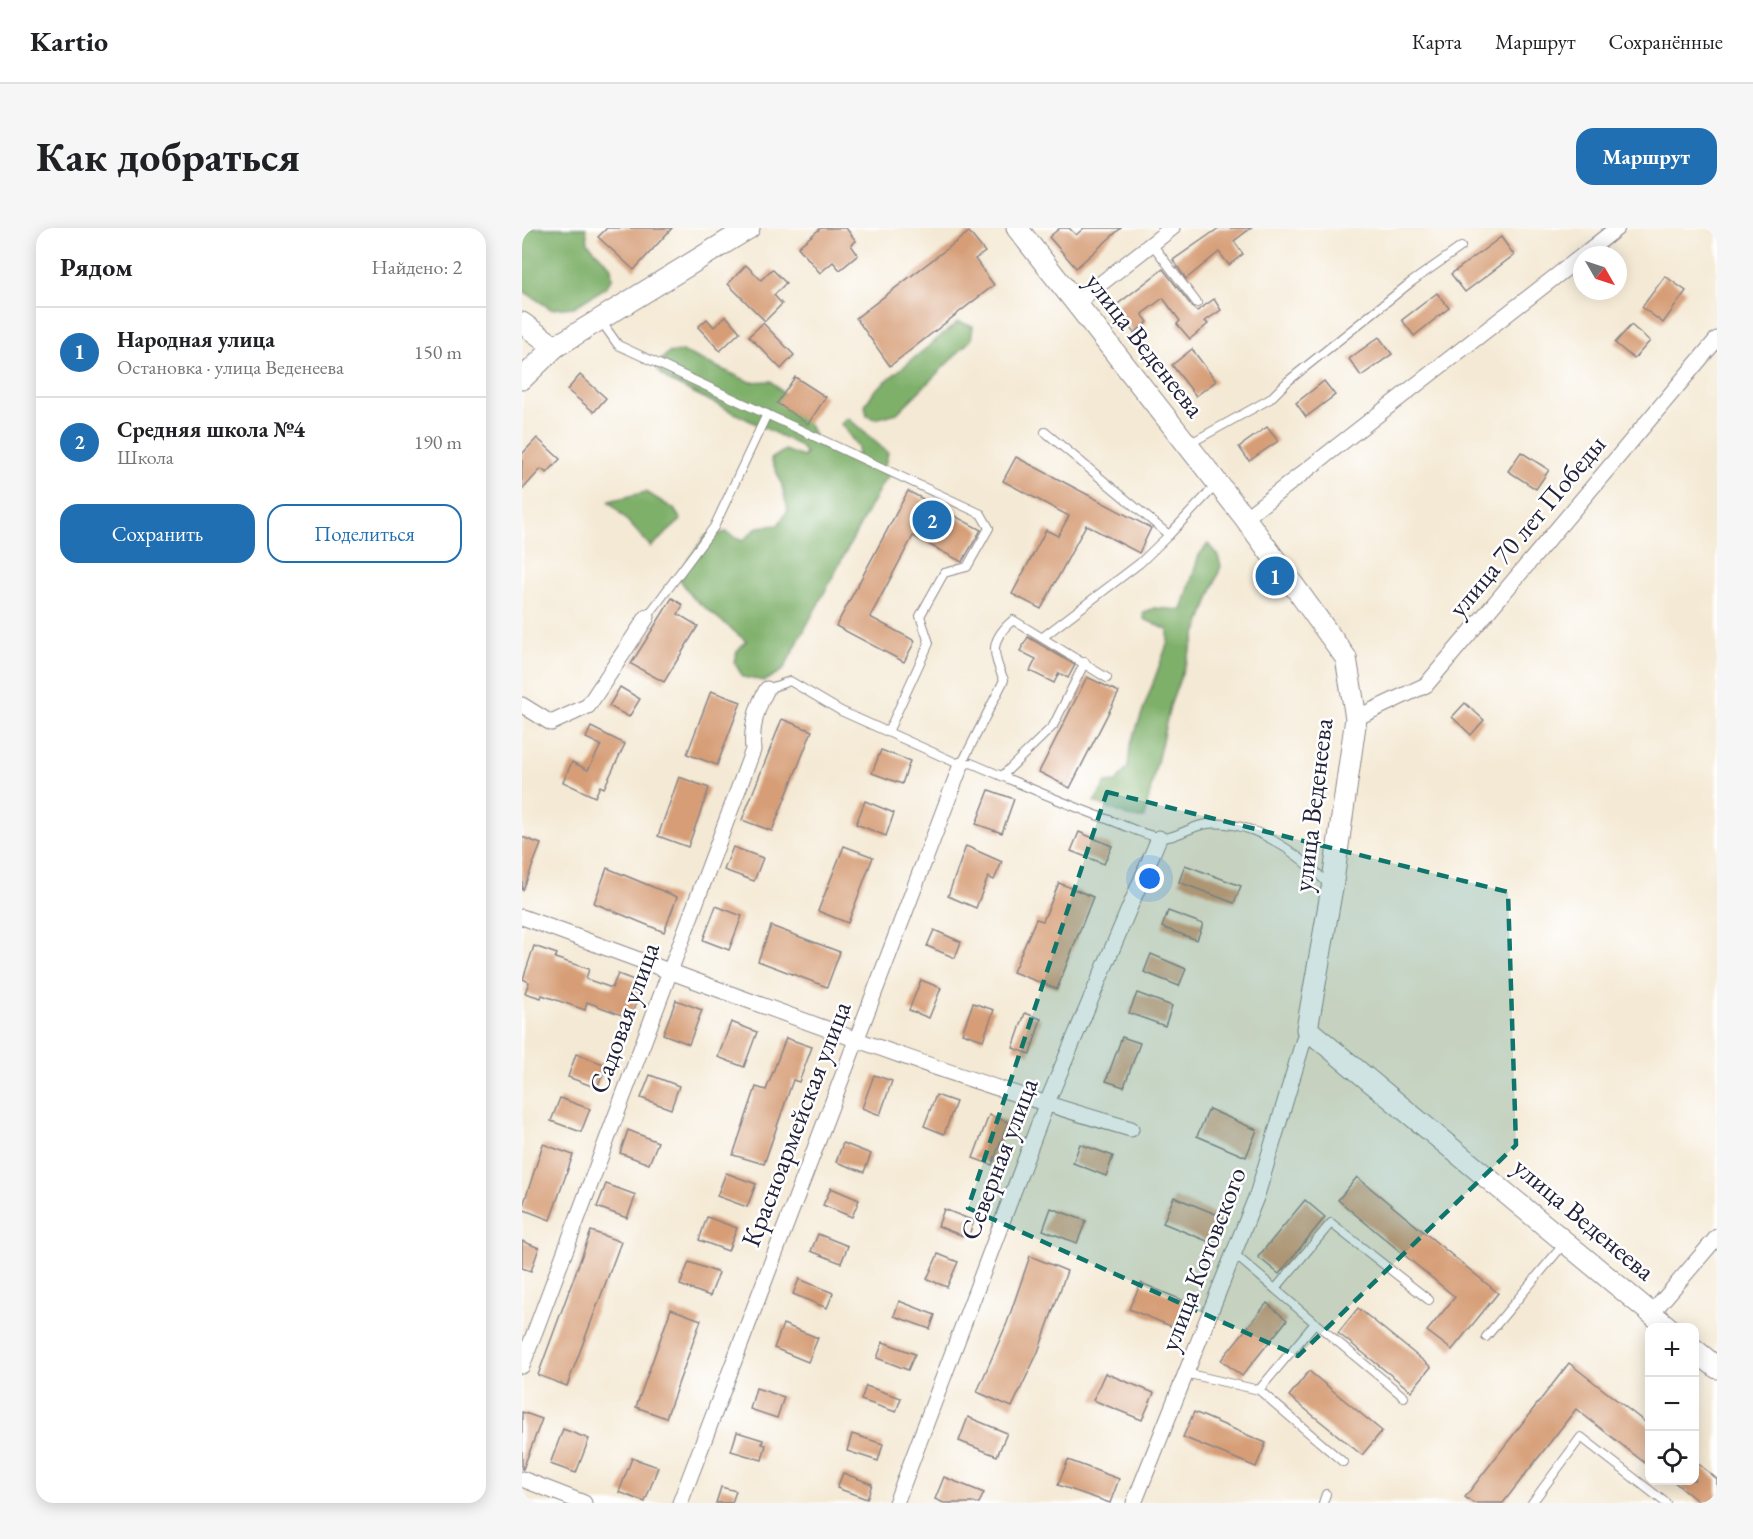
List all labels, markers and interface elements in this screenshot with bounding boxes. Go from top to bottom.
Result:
text: Kartio [30,23,108,59]
text: Карта [1412,28,1462,55]
text: Маршрут [1495,28,1576,55]
text: Сохранённые [1609,28,1723,55]
button: Маршрут [1576,128,1717,185]
text: Как добраться [36,129,300,184]
north arrow [1573,246,1627,300]
text: Рядом [60,250,133,284]
text: Найдено: 2 [371,254,462,280]
street label: улица Веденеева [1078,265,1213,424]
text: Народная улица [117,325,275,354]
text: 1 [74,339,85,365]
text: 150 m [414,339,462,365]
text: Остановка · улица Веденеева [117,354,344,380]
text: Средняя школа №4 [117,415,305,444]
street label: улица 70 лет Победы [1440,427,1613,624]
text: 2 [74,429,85,455]
text: 190 m [414,429,462,455]
text: Школа [117,444,174,470]
pin: 2 [912,498,952,542]
button: Сохранить [60,504,255,563]
button: Поделиться [267,504,462,563]
pin: 1 [1256,554,1294,598]
street label: улица Веденеева [1284,716,1341,894]
your location [1135,864,1164,893]
street label: Садовая улица [580,937,667,1098]
street label: Красноармейская улица [733,996,859,1252]
street label: Северная улица [952,1072,1046,1245]
street label: улица Веденеева [1506,1149,1663,1288]
street label: улица Котовского [1151,1162,1254,1356]
map controls [1645,1323,1699,1485]
button: + [1645,1323,1699,1377]
button: − [1645,1377,1699,1431]
button: locate [1645,1431,1699,1485]

